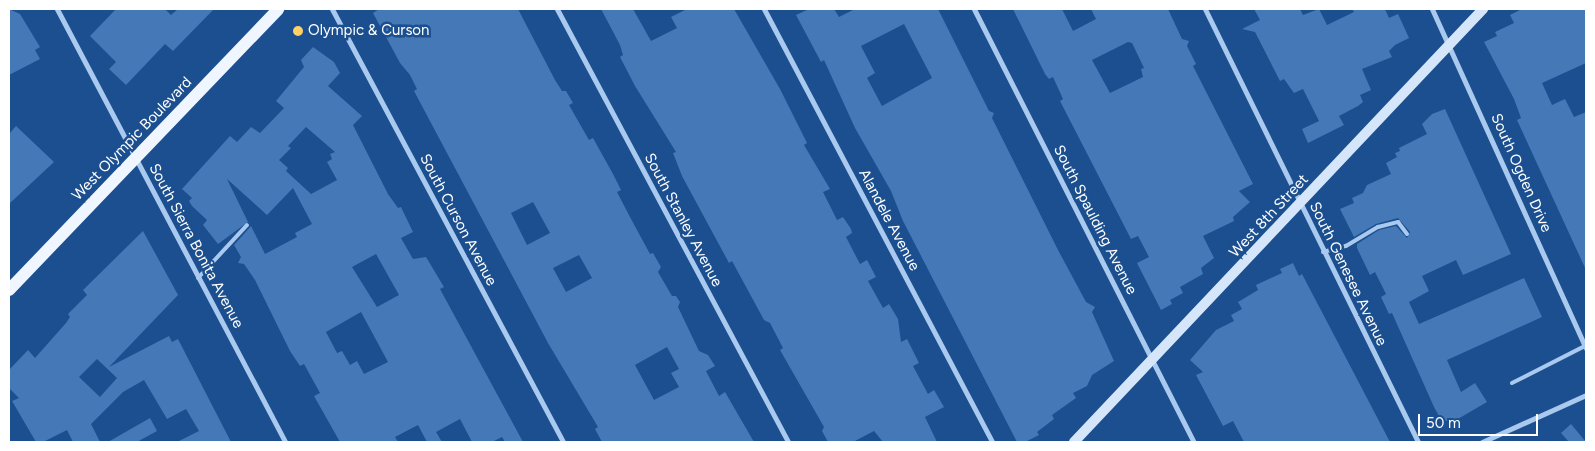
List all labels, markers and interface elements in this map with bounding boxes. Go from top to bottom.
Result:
place label: Olympic & Curson [308,22,429,40]
marker: Olympic & Curson [292,25,304,37]
street label: West Olympic Boulevard [68,73,196,205]
street label: South Ogden Drive [1487,111,1555,235]
street label: South Spaulding Avenue [1049,142,1141,298]
street label: South Stanley Avenue [640,150,726,290]
street label: South Curson Avenue [416,151,500,289]
street label: South Sierra Bonita Avenue [145,161,247,331]
street label: Alandele Avenue [855,166,923,274]
street label: West 8th Street [1226,171,1312,261]
street label: South Genesee Avenue [1305,199,1391,349]
scale bar [1420,404,1540,436]
text: 50 m [1426,414,1461,432]

